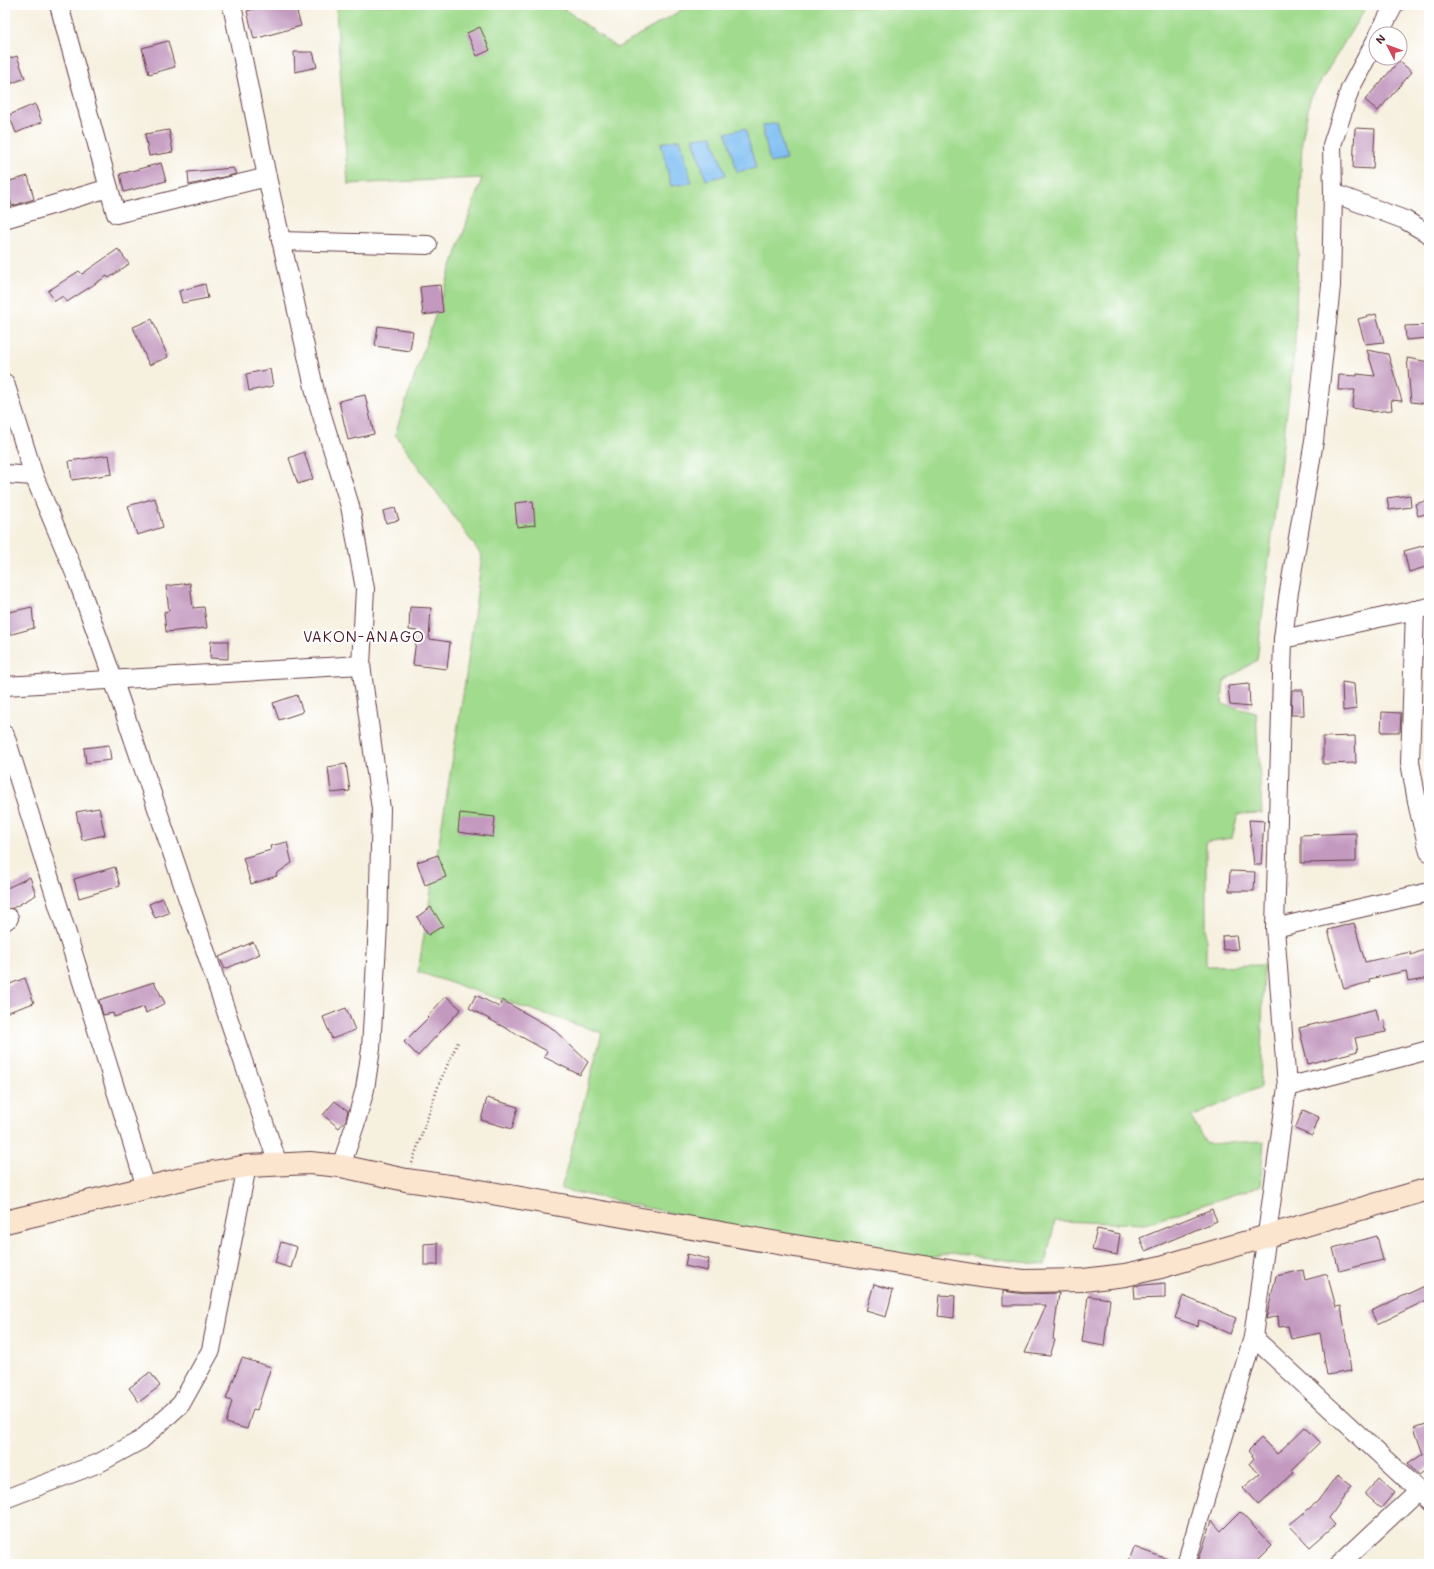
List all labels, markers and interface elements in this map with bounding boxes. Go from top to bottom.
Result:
north arrow [1368,26,1408,66]
text: N [1372,31,1389,47]
district label: VAKON-ANAGO [303,626,425,646]

